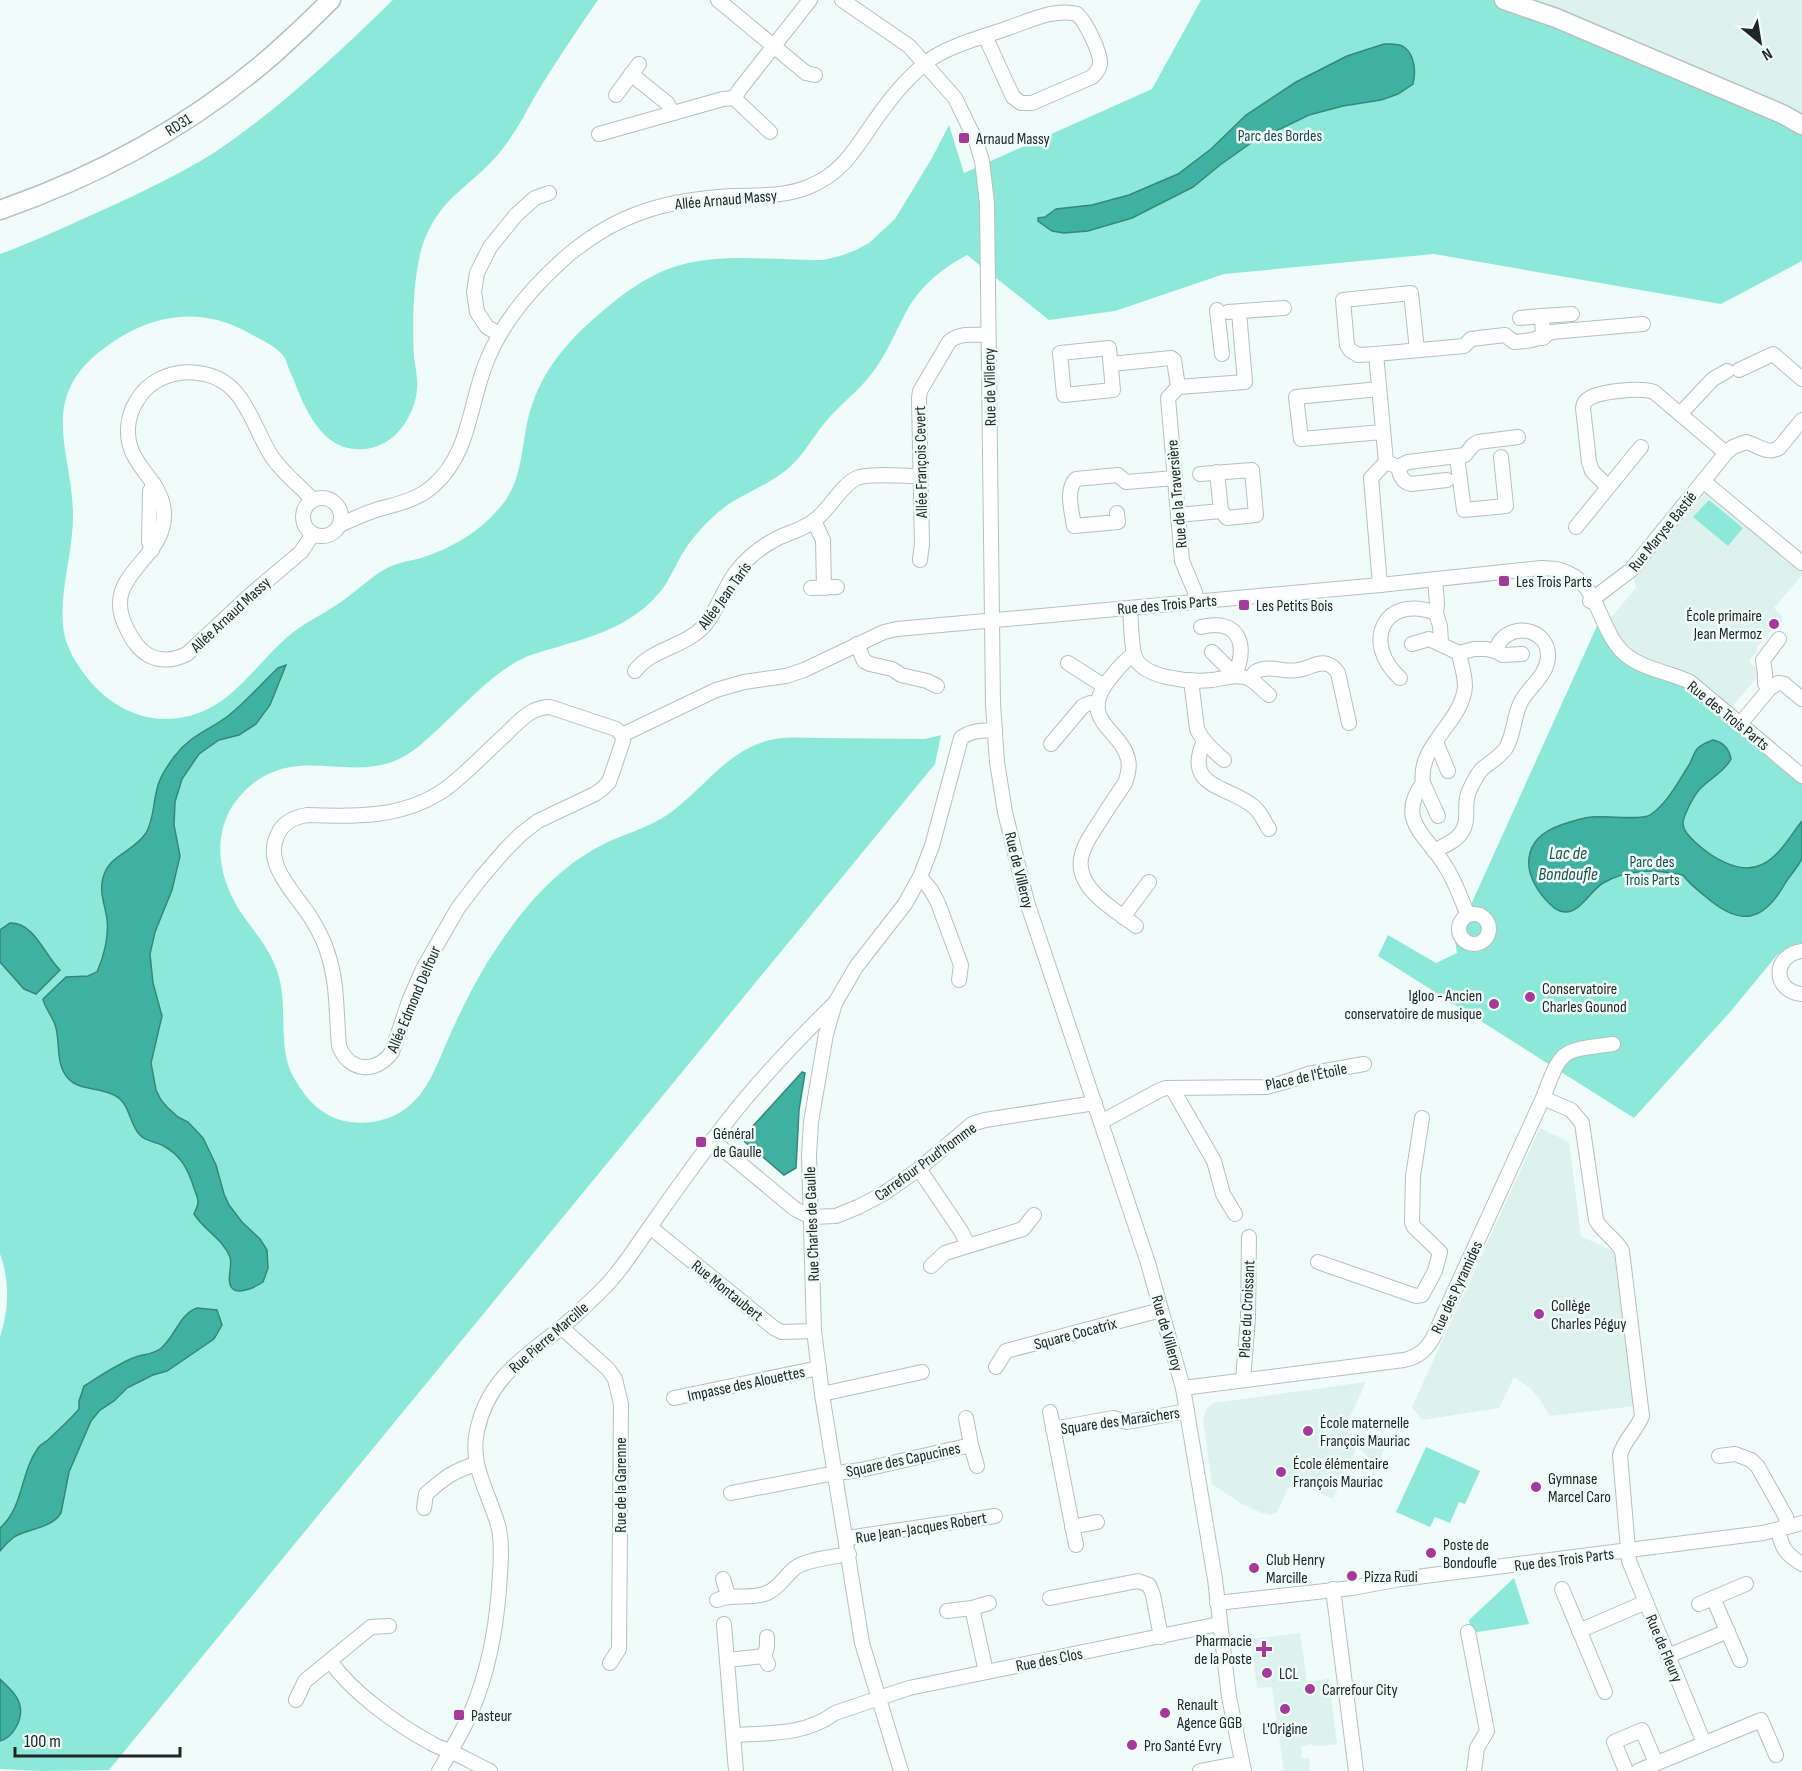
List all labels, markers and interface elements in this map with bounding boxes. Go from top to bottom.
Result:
north arrow [1730,12,1790,72]
text: N [1758,43,1775,64]
street label: RD31 [162,110,196,141]
park label: Parc des Bordes [1238,127,1322,146]
place label: Arnaud Massy [975,130,1050,149]
marker: Arnaud Massy [957,131,971,145]
street label: Allée Arnaud Massy [673,187,778,214]
street label: Rue de Villeroy [980,348,1001,426]
street label: Allée François Cevert [911,406,932,519]
street label: Rue de la Traversière [1163,439,1192,549]
street label: Rue Maryse Bastié [1625,488,1701,576]
street label: Allée Jean Taris [694,558,756,634]
street label: Allée Arnaud Massy [186,573,275,658]
place label: Les Trois Parts [1516,573,1592,592]
marker: Les Trois Parts [1497,574,1511,588]
street label: Rue des Trois Parts [1116,592,1218,619]
place label: Les Petits Bois [1256,597,1333,616]
marker: Les Petits Bois [1237,598,1251,612]
place label: École primaire Jean Mermoz [1686,607,1762,644]
marker: École primaire Jean Mermoz [1767,617,1781,631]
street label: Rue des Trois Parts [1683,677,1773,755]
street label: Rue de Villeroy [1000,830,1037,911]
water label: Lac de Bondoufle [1538,843,1598,885]
park label: Parc des Trois Parts [1624,853,1680,890]
street label: Allée Edmond Delfour [383,943,446,1057]
place label: Conservatoire Charles Gounod [1542,980,1627,1017]
place label: Igloo - Ancien conservatoire de musique [1344,987,1482,1024]
marker: Conservatoire Charles Gounod [1523,990,1537,1004]
marker: Igloo - Ancien conservatoire de musique [1487,997,1501,1011]
street label: Place de l'Étoile [1264,1060,1349,1095]
street label: Carrefour Prud'homme [871,1119,981,1206]
place label: Général de Gaulle [713,1125,762,1162]
marker: Général de Gaulle [694,1135,708,1149]
street label: Rue Charles de Gaulle [801,1166,824,1282]
street label: Rue des Pyramides [1428,1238,1487,1337]
street label: Rue Montaubert [687,1257,767,1326]
street label: Place du Croissant [1235,1260,1260,1359]
street label: Rue de Villeroy [1147,1293,1186,1374]
place label: Collège Charles Péguy [1551,1297,1627,1334]
street label: Rue Pierre Marcille [505,1299,593,1378]
marker: Collège Charles Péguy [1532,1307,1546,1321]
street label: Square Cocatrix [1032,1314,1119,1355]
street label: Impasse des Alouettes [686,1363,807,1406]
street label: Square des Maraîchers [1059,1404,1181,1439]
place label: École maternelle François Mauriac [1320,1414,1410,1451]
marker: École maternelle François Mauriac [1301,1424,1315,1438]
street label: Rue de la Garenne [612,1437,631,1533]
street label: Square des Capucines [844,1439,962,1482]
place label: École élémentaire François Mauriac [1293,1455,1389,1492]
marker: École élémentaire François Mauriac [1274,1465,1288,1479]
place label: Gymnase Marcel Caro [1548,1470,1611,1507]
marker: Gymnase Marcel Caro [1529,1480,1543,1494]
street label: Rue Jean-Jacques Robert [854,1509,988,1548]
place label: Poste de Bondoufle [1443,1536,1497,1573]
street label: Rue des Trois Parts [1513,1545,1615,1576]
marker: Poste de Bondoufle [1424,1546,1438,1560]
place label: Club Henry Marcille [1266,1551,1325,1588]
marker: Club Henry Marcille [1247,1561,1261,1575]
place label: Pizza Rudi [1364,1568,1418,1587]
marker: Pizza Rudi [1345,1569,1359,1583]
street label: Rue de Fleury [1641,1612,1686,1685]
place label: Pharmacie de la Poste [1194,1632,1252,1669]
marker: Pharmacie de la Poste [1257,1642,1271,1656]
street label: Rue des Clos [1014,1645,1085,1676]
place label: LCL [1279,1665,1298,1684]
marker: LCL [1260,1666,1274,1680]
place label: Carrefour City [1322,1681,1398,1700]
marker: Carrefour City [1303,1682,1317,1696]
place label: Renault Agence GGB [1176,1696,1242,1733]
marker: L'Origine [1278,1702,1292,1716]
marker: Renault Agence GGB [1158,1706,1172,1720]
place label: Pasteur [471,1707,512,1726]
marker: Pasteur [452,1708,466,1722]
scale bar [15,1720,180,1758]
place label: L'Origine [1262,1720,1308,1739]
text: 100 m [24,1731,61,1752]
place label: Pro Santé Evry [1144,1737,1222,1756]
marker: Pro Santé Evry [1125,1738,1139,1752]

